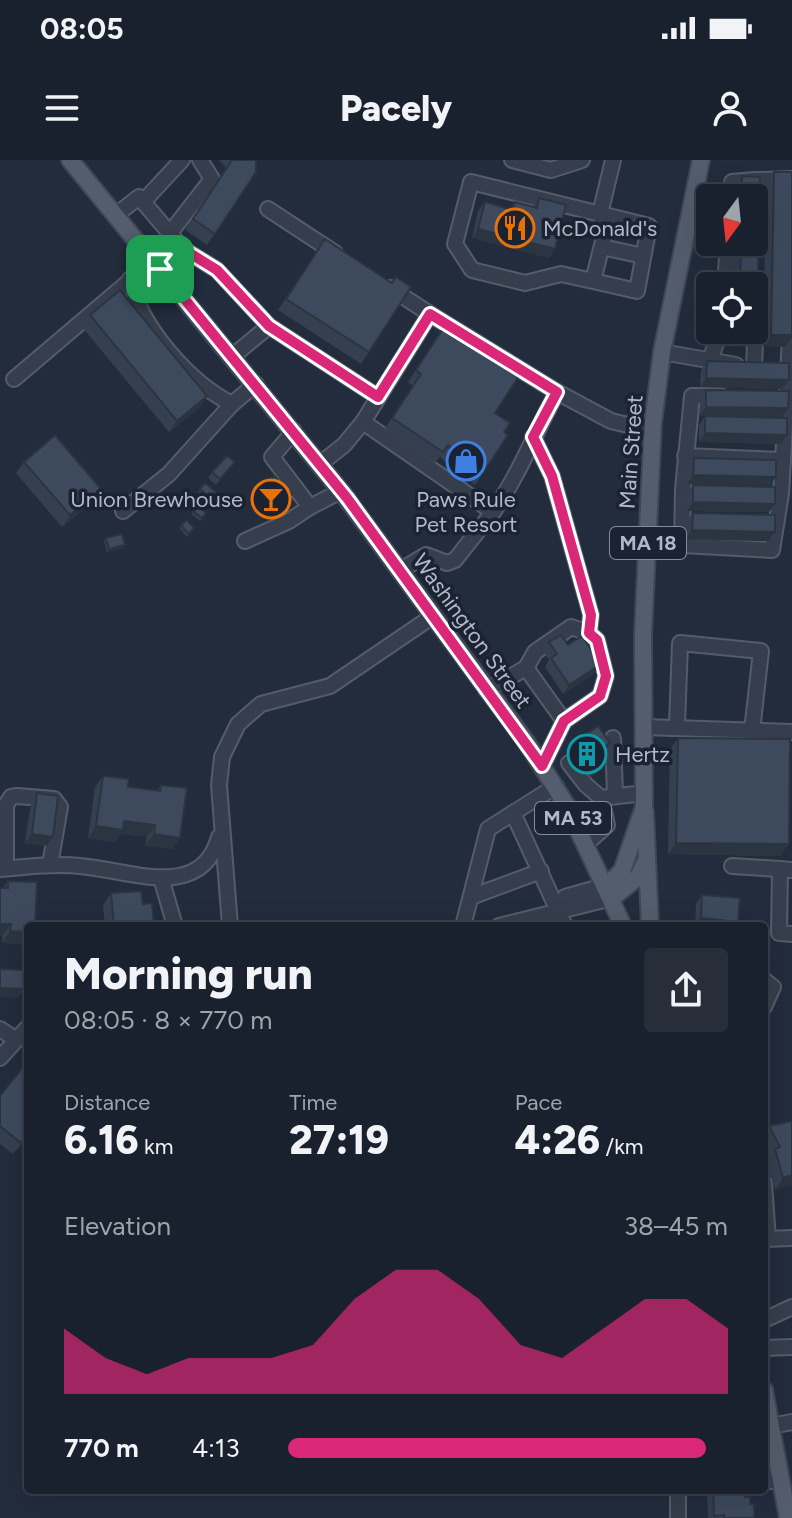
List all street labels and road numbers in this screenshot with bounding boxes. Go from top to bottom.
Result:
street label: Main Street [614,394,648,510]
road number: MA 18 [610,527,686,559]
street label: Washington Street [407,548,537,714]
road number: MA 53 [535,802,611,834]

